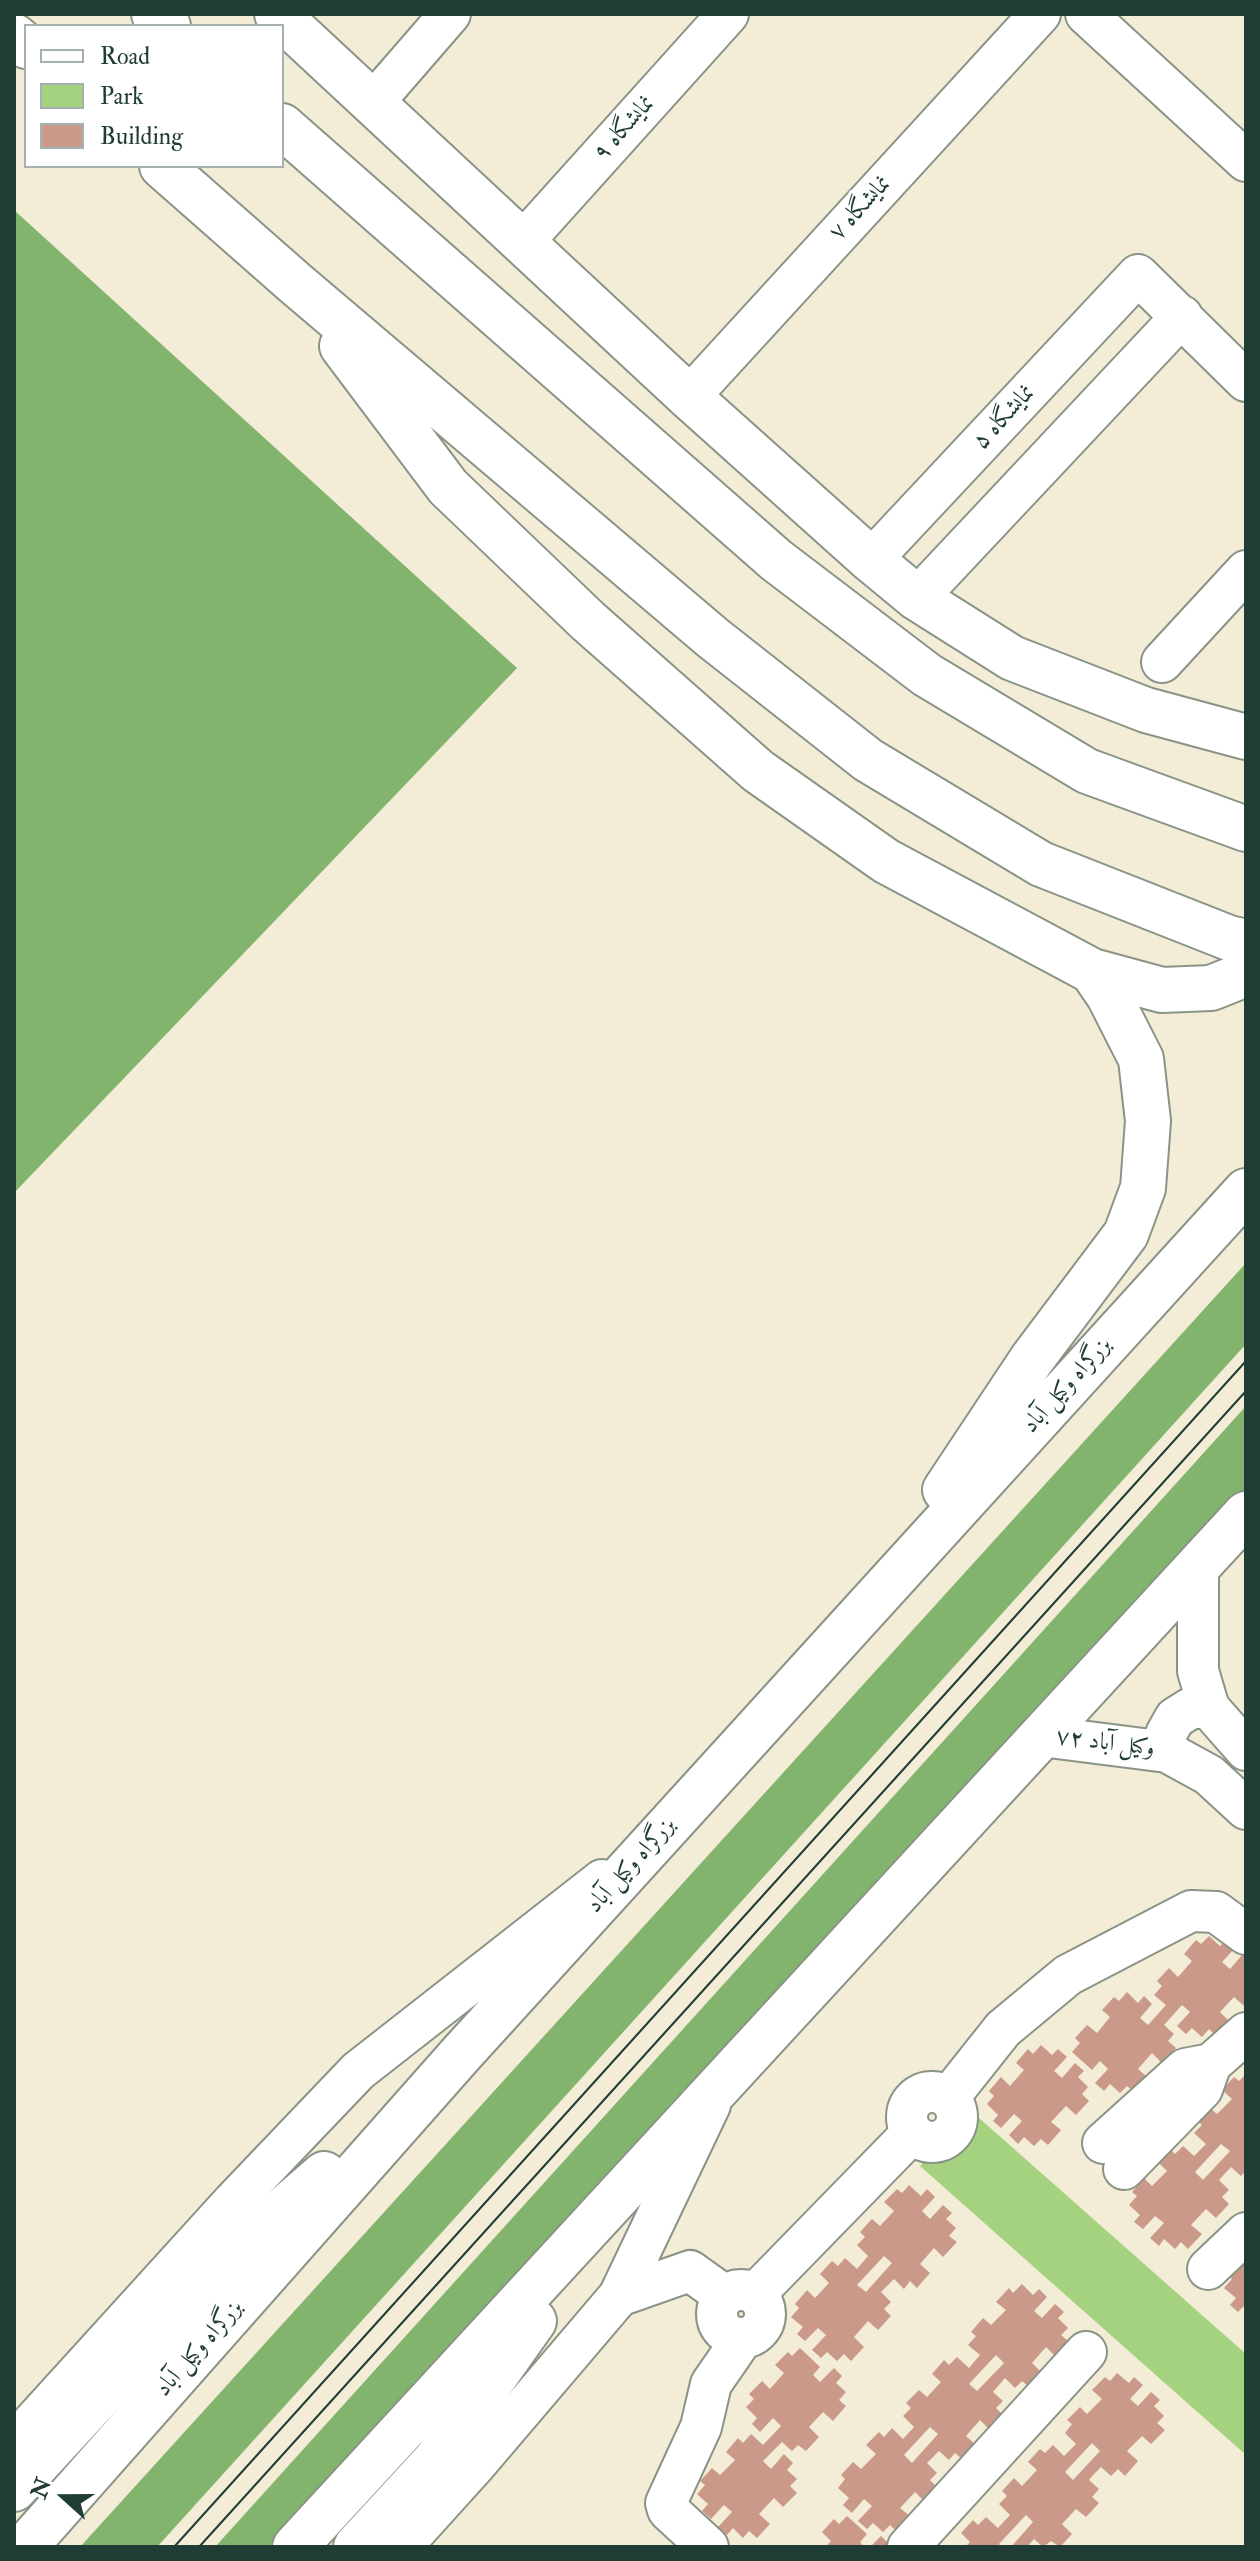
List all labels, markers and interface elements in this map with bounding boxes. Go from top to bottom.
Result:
legend [24,24,284,168]
text: Road [100,41,150,72]
text: Park [100,81,144,112]
street label: نمایشگاه ۹ [588,90,662,168]
text: Building [100,121,183,152]
street label: نمایشگاه ۷ [824,171,898,247]
street label: نمایشگاه ۵ [968,380,1042,456]
street label: بزرگراه وکیل آباد [1017,1332,1119,1440]
street label: ۷۲ وکیل آباد [1054,1724,1156,1764]
street label: بزرگراه وکیل آباد [581,1812,683,1920]
street label: بزرگراه وکیل آباد [150,2294,250,2404]
north arrow [24,2457,104,2537]
text: N [25,2474,58,2503]

